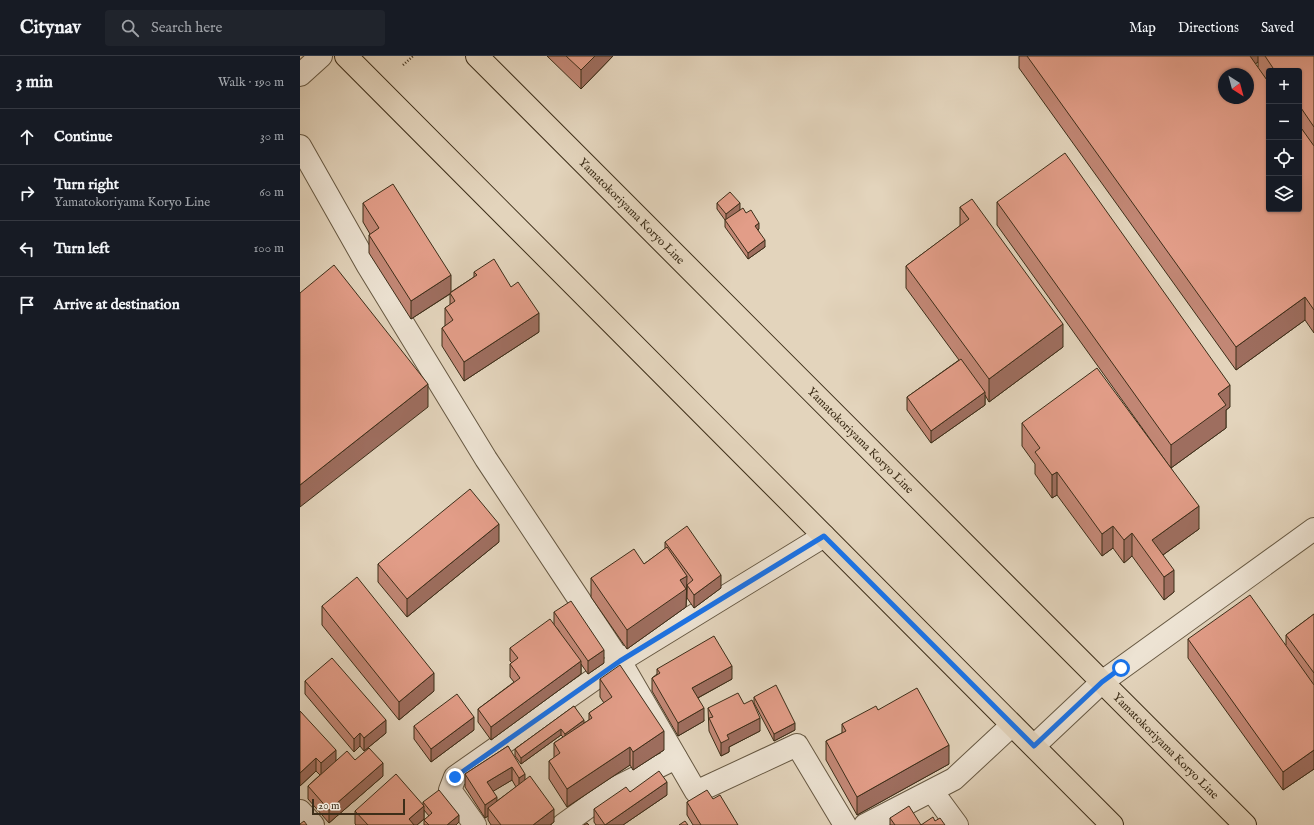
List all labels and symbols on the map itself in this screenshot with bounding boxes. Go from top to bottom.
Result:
north arrow [1218,68,1254,104]
street label: Yamatokoriyama Koryo Line [575,155,688,268]
street label: Yamatokoriyama Koryo Line [804,384,917,497]
route start [1112,659,1130,677]
street label: Yamatokoriyama Koryo Line [1109,690,1222,803]
route end [446,768,464,786]
scale bar [312,797,405,816]

